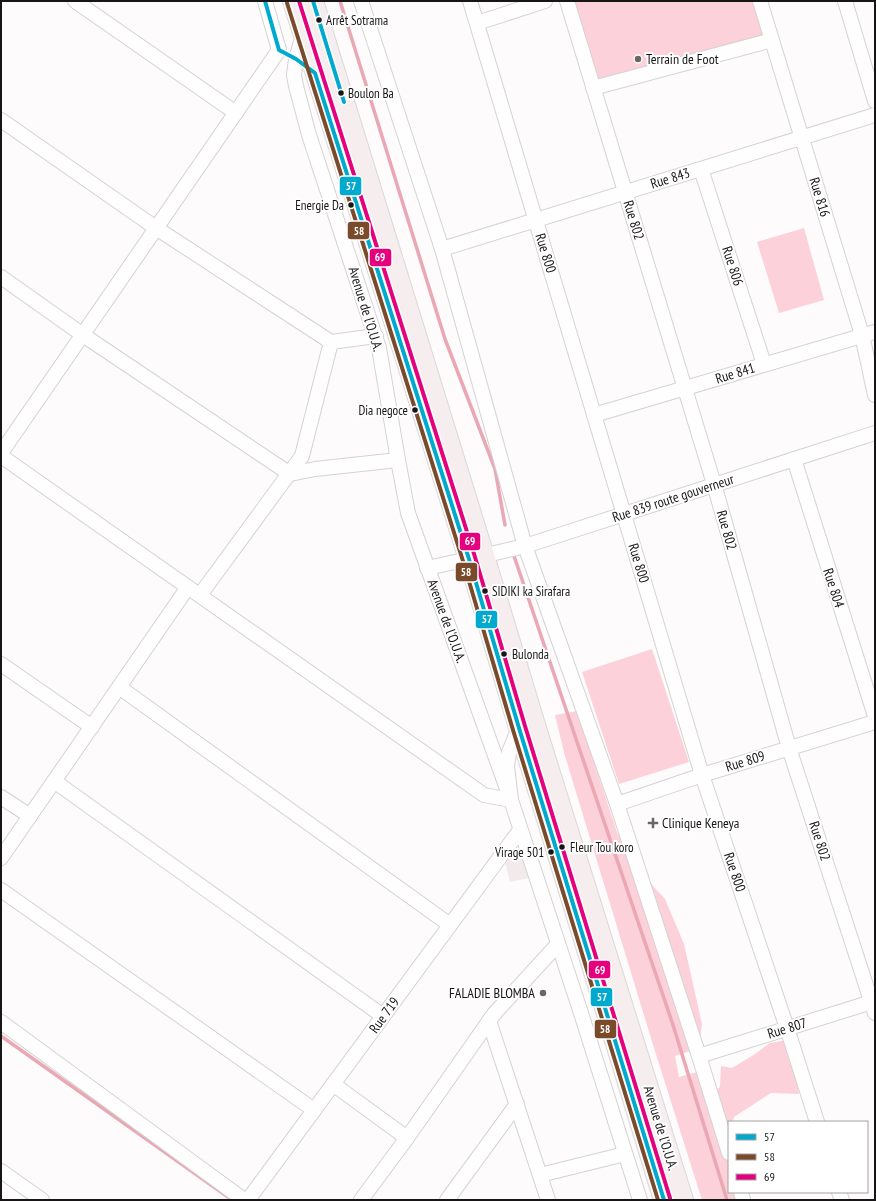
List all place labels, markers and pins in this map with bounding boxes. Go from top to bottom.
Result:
place label: Arrêt Sotrama [326,12,388,29]
marker: Arrêt Sotrama [314,15,324,25]
place label: Terrain de Foot [646,50,719,68]
marker: Terrain de Foot [633,54,643,64]
place label: Boulon Ba [348,85,394,102]
marker: Boulon Ba [336,88,346,98]
place label: Energie Da [295,197,344,214]
marker: Energie Da [346,200,356,210]
place label: Dia negoce [358,402,408,419]
marker: Dia negoce [410,405,420,415]
place label: SIDIKI ka Sirafara [492,583,570,600]
marker: SIDIKI ka Sirafara [480,586,490,596]
place label: Bulonda [512,646,549,663]
marker: Bulonda [499,649,509,659]
place label: Clinique Keneya [662,814,739,832]
marker: Clinique Keneya [647,817,659,829]
place label: Fleur Tou koro [570,839,634,856]
marker: Fleur Tou koro [557,842,567,852]
place label: Virage 501 [494,844,544,861]
marker: Virage 501 [546,847,556,857]
place label: FALADIE BLOMBA [449,984,535,1002]
marker: FALADIE BLOMBA [538,988,548,998]

